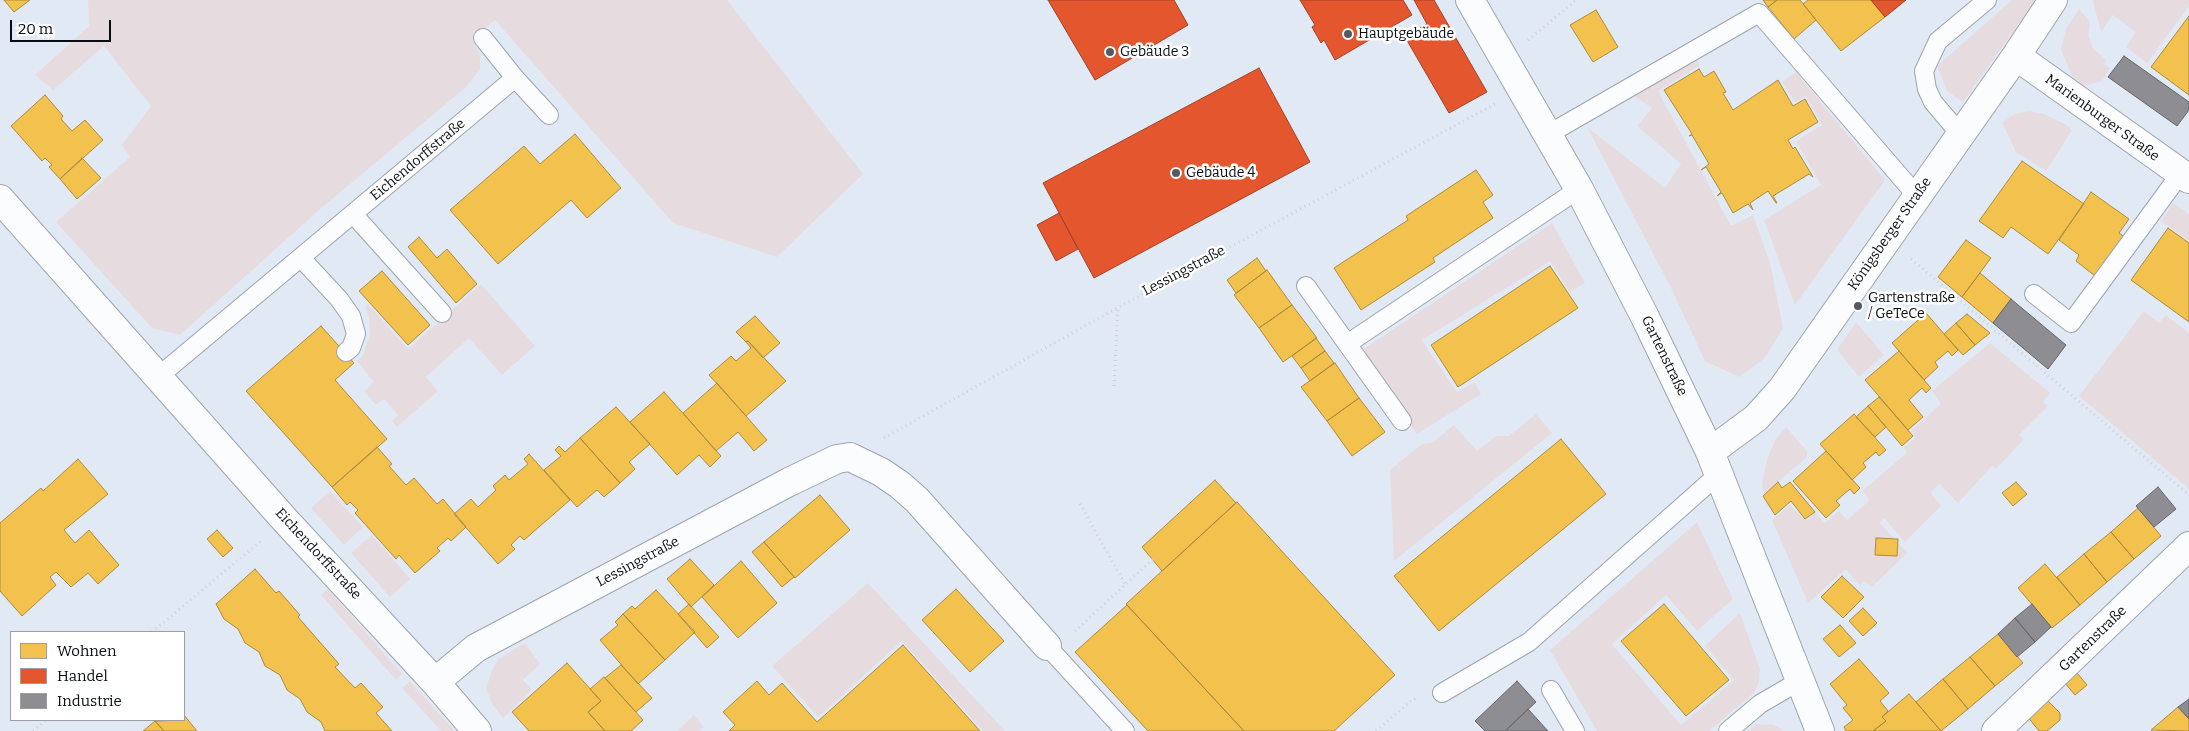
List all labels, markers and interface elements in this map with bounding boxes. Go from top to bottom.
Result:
scale bar [12,10,114,42]
text: 20 m [18,20,53,38]
place label: Hauptgebäude [1358,26,1454,42]
marker: Hauptgebäude [1342,28,1354,40]
place label: Gebäude 3 [1120,44,1189,60]
marker: Gebäude 3 [1104,46,1116,58]
street label: Marienburger Straße [2042,71,2162,165]
street label: Eichendorffstraße [367,115,469,205]
place label: Gebäude 4 [1186,165,1255,181]
marker: Gebäude 4 [1170,167,1182,179]
street label: Königsberger Straße [1845,174,1935,294]
street label: Lessingstraße [1140,242,1228,300]
place label: Gartenstraße / GeTeCe [1868,290,1955,322]
marker: Gartenstraße / GeTeCe [1852,300,1864,312]
street label: Gartenstraße [1637,313,1691,399]
street label: Eichendorffstraße [271,505,365,603]
street label: Lessingstraße [594,533,682,591]
street label: Gartenstraße [2056,603,2130,675]
legend [10,631,185,721]
text: Wohnen [57,642,116,660]
text: Handel [57,667,108,685]
text: Industrie [57,692,122,710]

